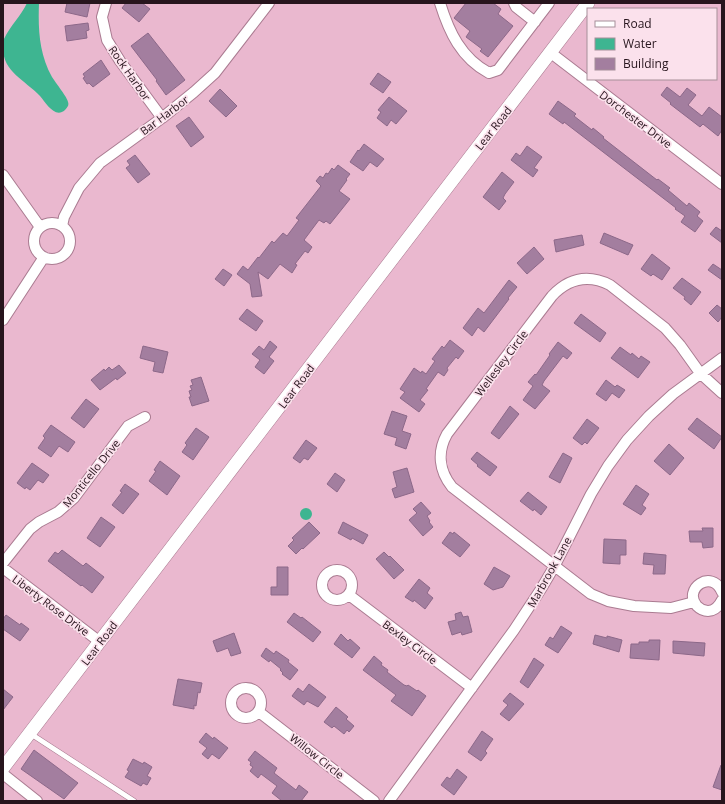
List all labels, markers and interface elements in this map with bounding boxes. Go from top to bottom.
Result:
legend [587,8,717,80]
text: Road [623,15,652,32]
text: Water [623,35,657,52]
street label: Rock Harbor [106,43,155,104]
text: Building [623,55,669,72]
street label: Dorchester Drive [597,87,675,151]
street label: Bar Harbor [137,92,192,138]
street label: Lear Road [471,103,515,153]
street label: Wellesley Circle [471,327,531,399]
street label: Lear Road [274,361,318,411]
street label: Monticello Drive [59,436,123,510]
street label: Marbrook Lane [523,534,575,610]
street label: Liberty Rose Drive [9,571,93,639]
street label: Bexley Circle [380,617,440,667]
street label: Lear Road [77,618,121,668]
street label: Willow Circle [287,730,347,782]

